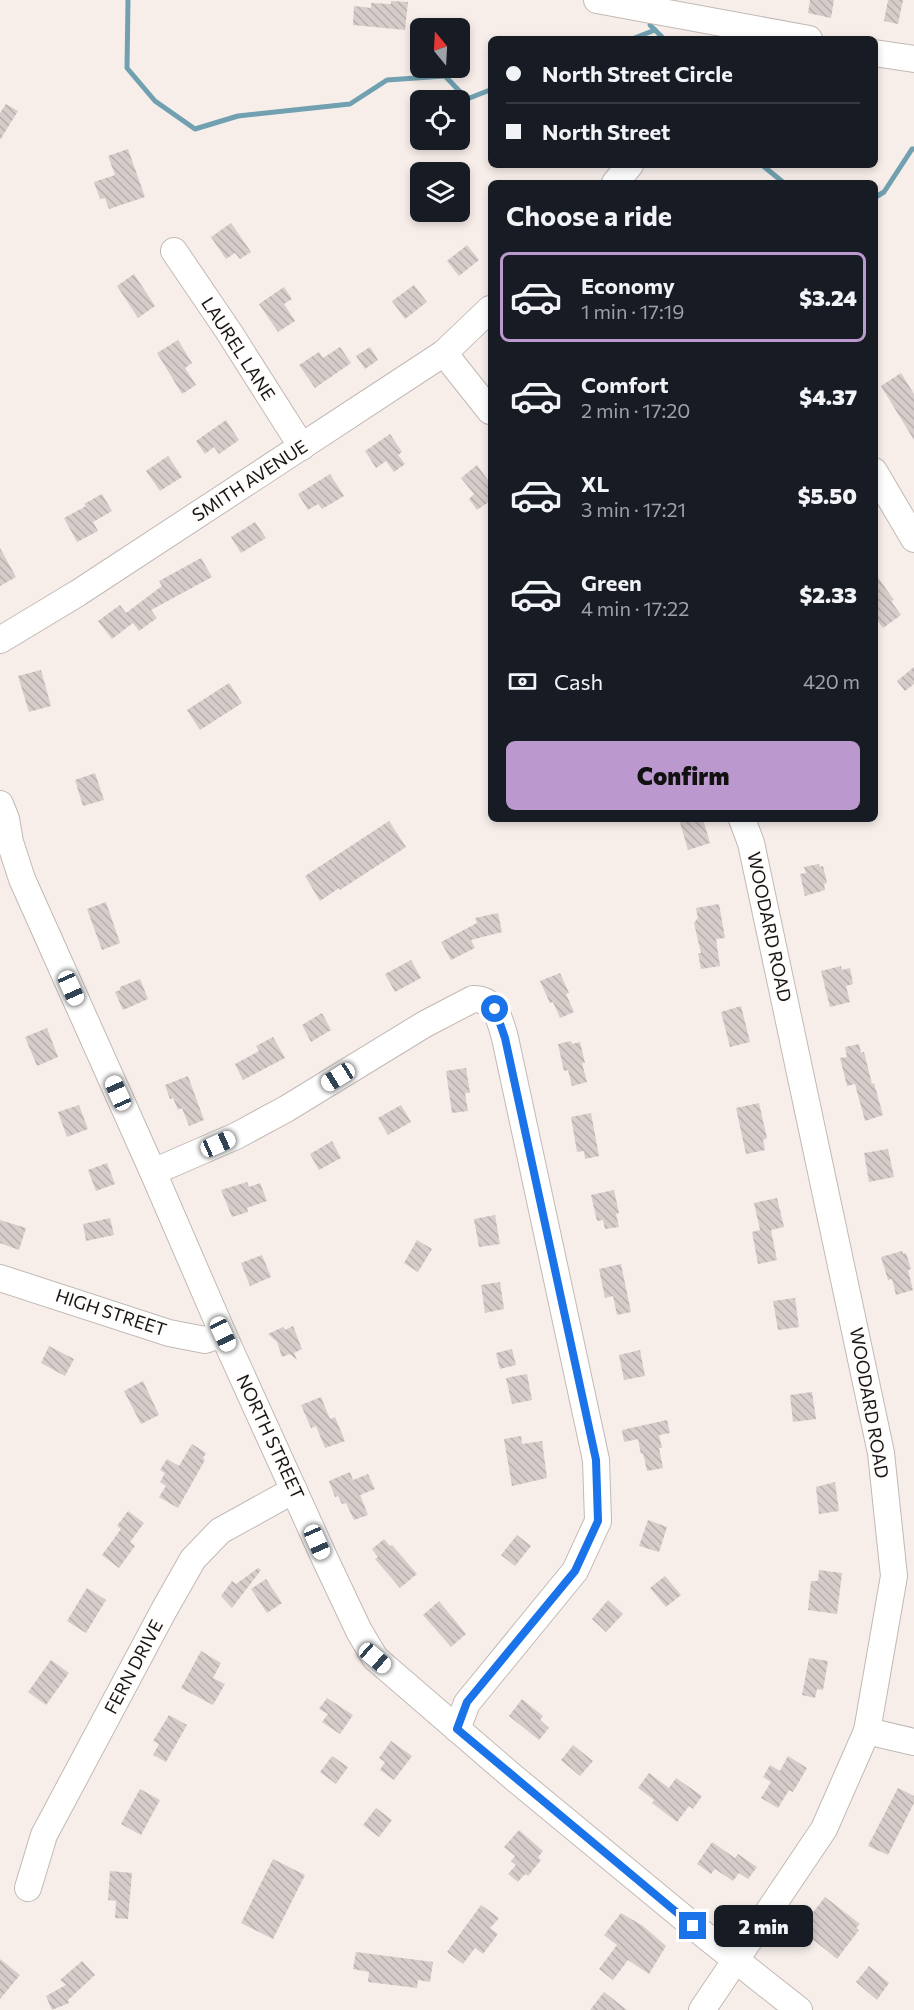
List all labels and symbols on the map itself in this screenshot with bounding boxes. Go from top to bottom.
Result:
north arrow [410,18,470,78]
street label: LAUREL LANE [197,293,280,404]
street label: SMITH AVENUE [188,435,311,526]
street label: WOODARD ROAD [743,850,797,1004]
car [55,968,87,1008]
route start [481,995,508,1022]
car [318,1060,358,1094]
car [102,1073,134,1113]
car [198,1128,238,1160]
street label: HIGH STREET [53,1284,170,1340]
car [207,1314,239,1354]
street label: WOODARD ROAD [846,1326,894,1480]
street label: NORTH STREET [232,1371,309,1503]
car [301,1522,333,1562]
street label: FERN DRIVE [99,1616,167,1717]
car [356,1639,394,1677]
callout: 2 min [714,1905,813,1947]
route end [679,1912,706,1939]

